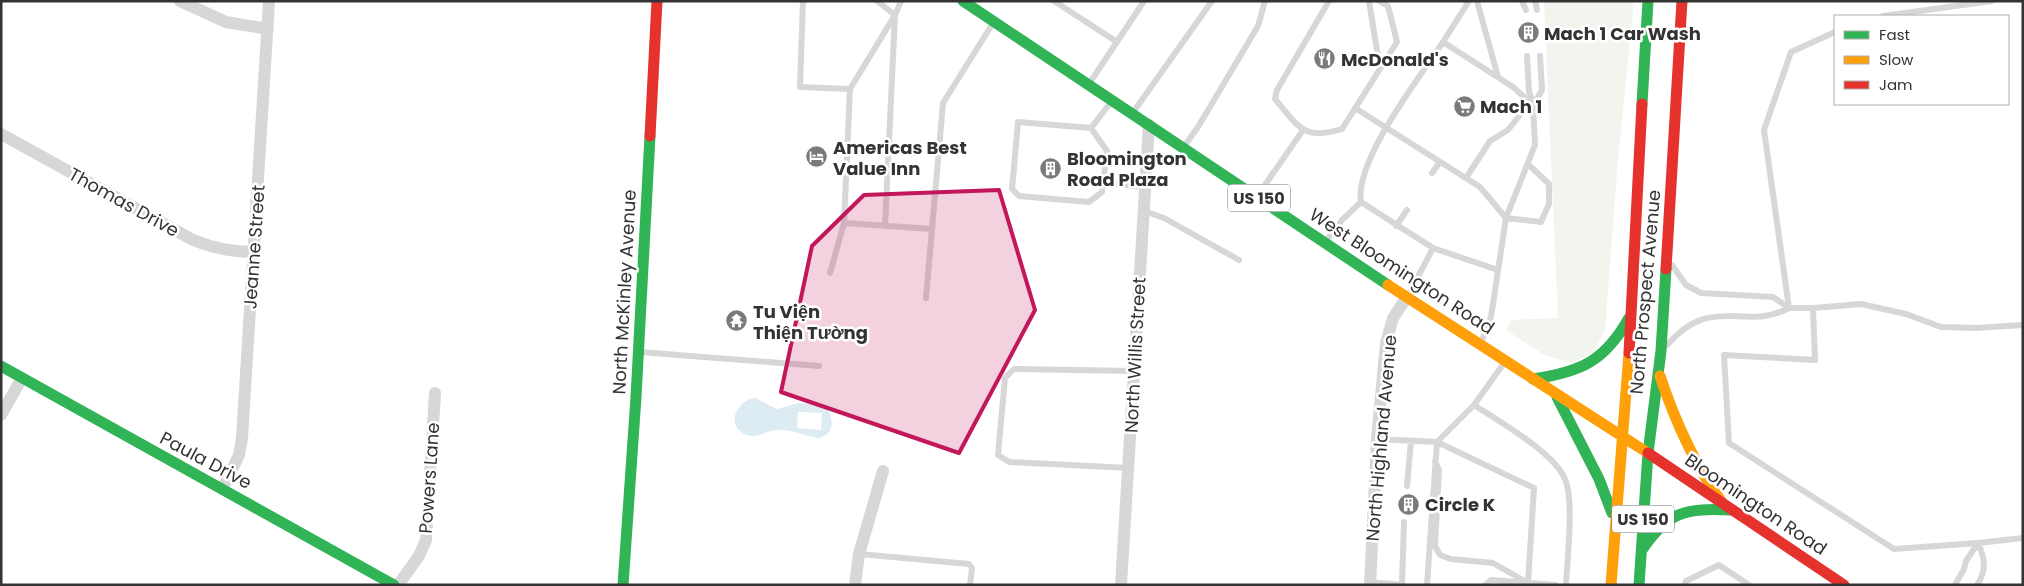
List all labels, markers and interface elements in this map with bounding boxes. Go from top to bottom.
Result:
legend [1834,15,2009,105]
building icon: Mach 1 Car Wash [1516,21,1540,45]
place label: Mach 1 Car Wash [1544,21,1701,46]
text: Fast [1879,24,1910,45]
restaurant icon: McDonald's [1313,47,1337,71]
place label: McDonald's [1341,47,1449,72]
text: Slow [1879,49,1914,70]
text: Jam [1879,74,1913,95]
supermarket icon: Mach 1 [1452,94,1476,118]
place label: Mach 1 [1480,94,1542,119]
place label: Americas Best Value Inn [833,135,967,181]
hotel icon: Americas Best Value Inn [805,145,829,169]
place label: Bloomington Road Plaza [1067,146,1187,192]
building icon: Bloomington Road Plaza [1039,156,1063,180]
street label: Thomas Drive [64,161,184,243]
street label: Jeanne Street [237,184,271,310]
road number: US 150 [1228,184,1290,212]
street label: North McKinley Avenue [606,189,642,395]
street label: North Prospect Avenue [1624,189,1666,395]
street label: West Bloomington Road [1305,202,1499,340]
street label: North Willis Street [1118,276,1152,434]
place label: Tu Viện Thiện Tường [753,299,868,345]
temple icon: Tu Viện Thiện Tường [725,309,749,333]
street label: North Highland Avenue [1360,334,1402,542]
street label: Powers Lane [413,422,445,534]
street label: Paula Drive [156,425,256,495]
street label: Bloomington Road [1680,447,1832,561]
building icon: Circle K [1397,492,1421,516]
place label: Circle K [1425,492,1496,517]
road number: US 150 [1612,506,1674,532]

